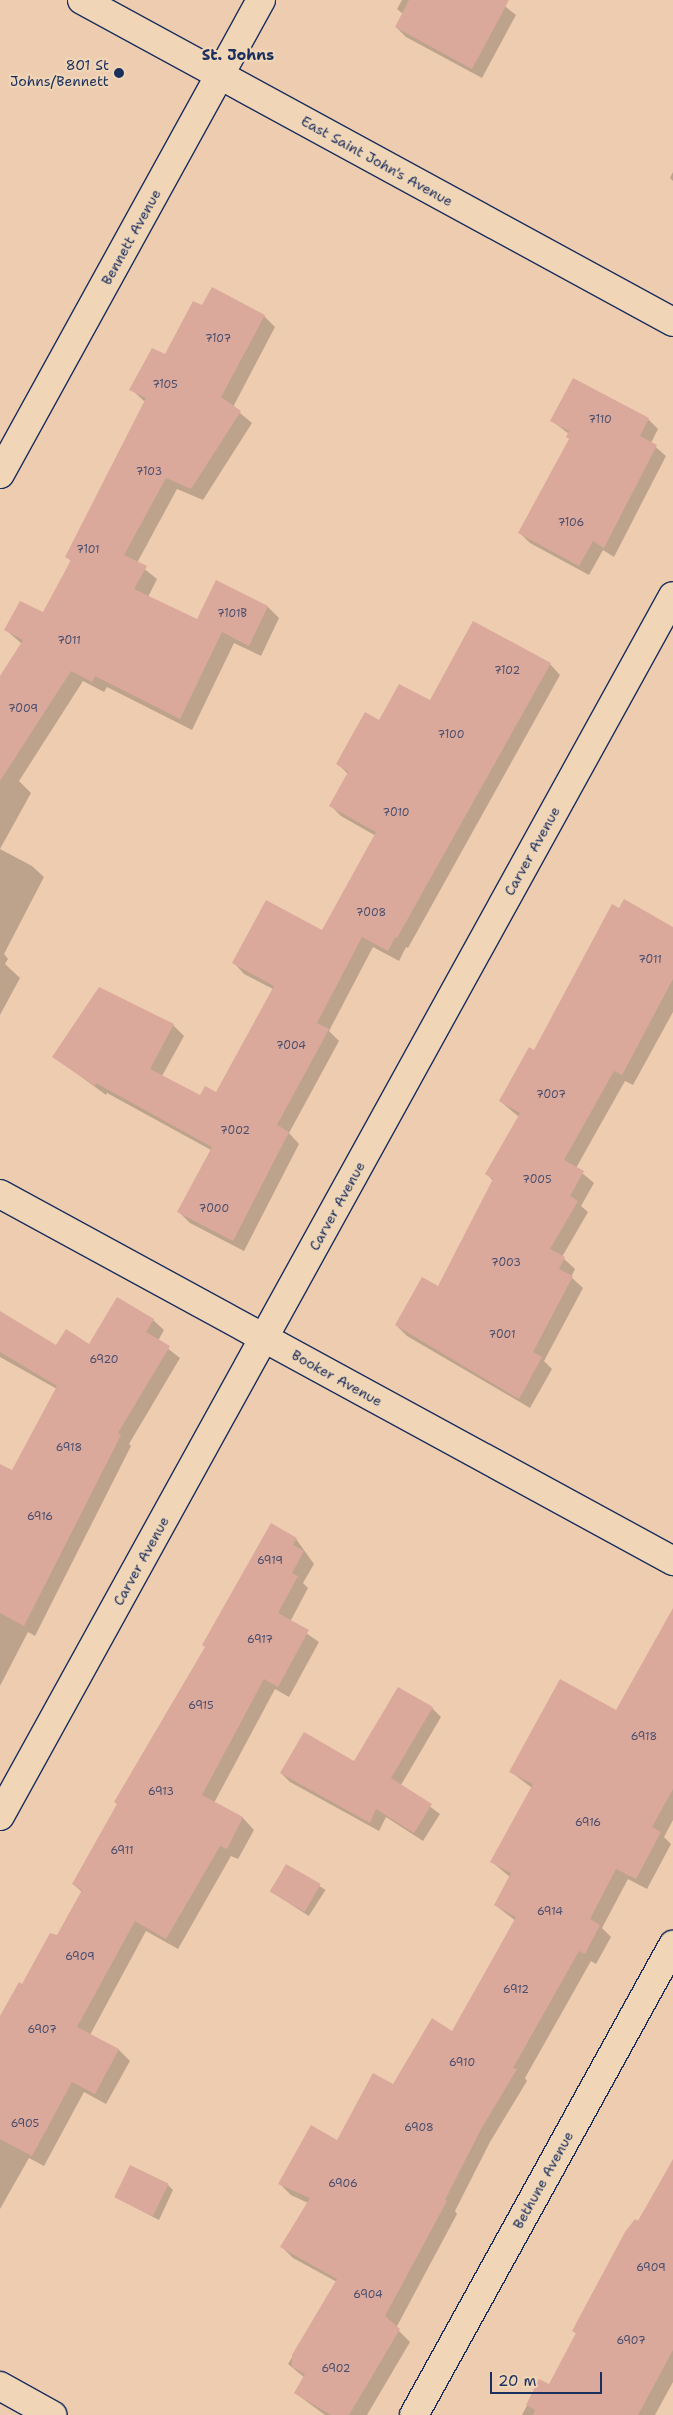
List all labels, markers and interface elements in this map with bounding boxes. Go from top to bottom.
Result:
district label: St. Johns [202,47,274,65]
place label: 801 St Johns/Bennett [10,57,109,90]
marker: 801 St Johns/Bennett [113,67,125,79]
street label: East Saint John's Avenue [298,112,456,210]
street label: Bennett Avenue [98,186,164,288]
house number: 7107 [205,332,231,346]
house number: 7105 [152,378,178,392]
house number: 7110 [588,413,612,427]
house number: 7103 [136,465,162,479]
house number: 7106 [558,516,584,530]
house number: 7101 [76,543,100,557]
house number: 7101B [217,607,247,621]
house number: 7011 [57,634,81,648]
house number: 7102 [494,664,520,678]
house number: 7009 [8,702,38,716]
house number: 7100 [438,728,464,742]
street label: Carver Avenue [501,804,563,898]
house number: 7010 [383,806,409,820]
house number: 7008 [356,906,386,920]
house number: 7011 [638,953,662,967]
house number: 7004 [276,1039,306,1053]
house number: 7007 [536,1088,566,1102]
house number: 7002 [220,1124,250,1138]
street label: Carver Avenue [306,1159,368,1253]
house number: 7005 [522,1173,552,1187]
house number: 7000 [199,1202,229,1216]
house number: 7003 [491,1256,521,1270]
house number: 7001 [488,1328,516,1342]
street label: Booker Avenue [289,1346,385,1410]
house number: 6920 [89,1353,119,1367]
house number: 6918 [56,1441,82,1455]
house number: 6916 [27,1510,53,1524]
street label: Carver Avenue [110,1514,172,1608]
house number: 6919 [257,1554,283,1568]
house number: 6917 [247,1633,273,1647]
house number: 6915 [188,1699,214,1713]
house number: 6918 [631,1730,657,1744]
house number: 6913 [148,1785,174,1799]
house number: 6916 [575,1816,601,1830]
house number: 6911 [110,1844,134,1858]
house number: 6914 [537,1905,563,1919]
house number: 6909 [65,1950,95,1964]
house number: 6912 [503,1983,529,1997]
house number: 6907 [27,2023,57,2037]
house number: 6910 [449,2056,475,2070]
house number: 6905 [11,2117,39,2131]
house number: 6908 [404,2121,434,2135]
street label: Bethune Avenue [509,2128,577,2232]
house number: 6906 [328,2177,358,2191]
house number: 6909 [636,2261,666,2275]
house number: 6904 [353,2288,383,2302]
house number: 6907 [616,2334,646,2348]
house number: 6902 [321,2362,351,2376]
scale bar [493,2362,606,2394]
text: 20 m [498,2371,537,2391]

